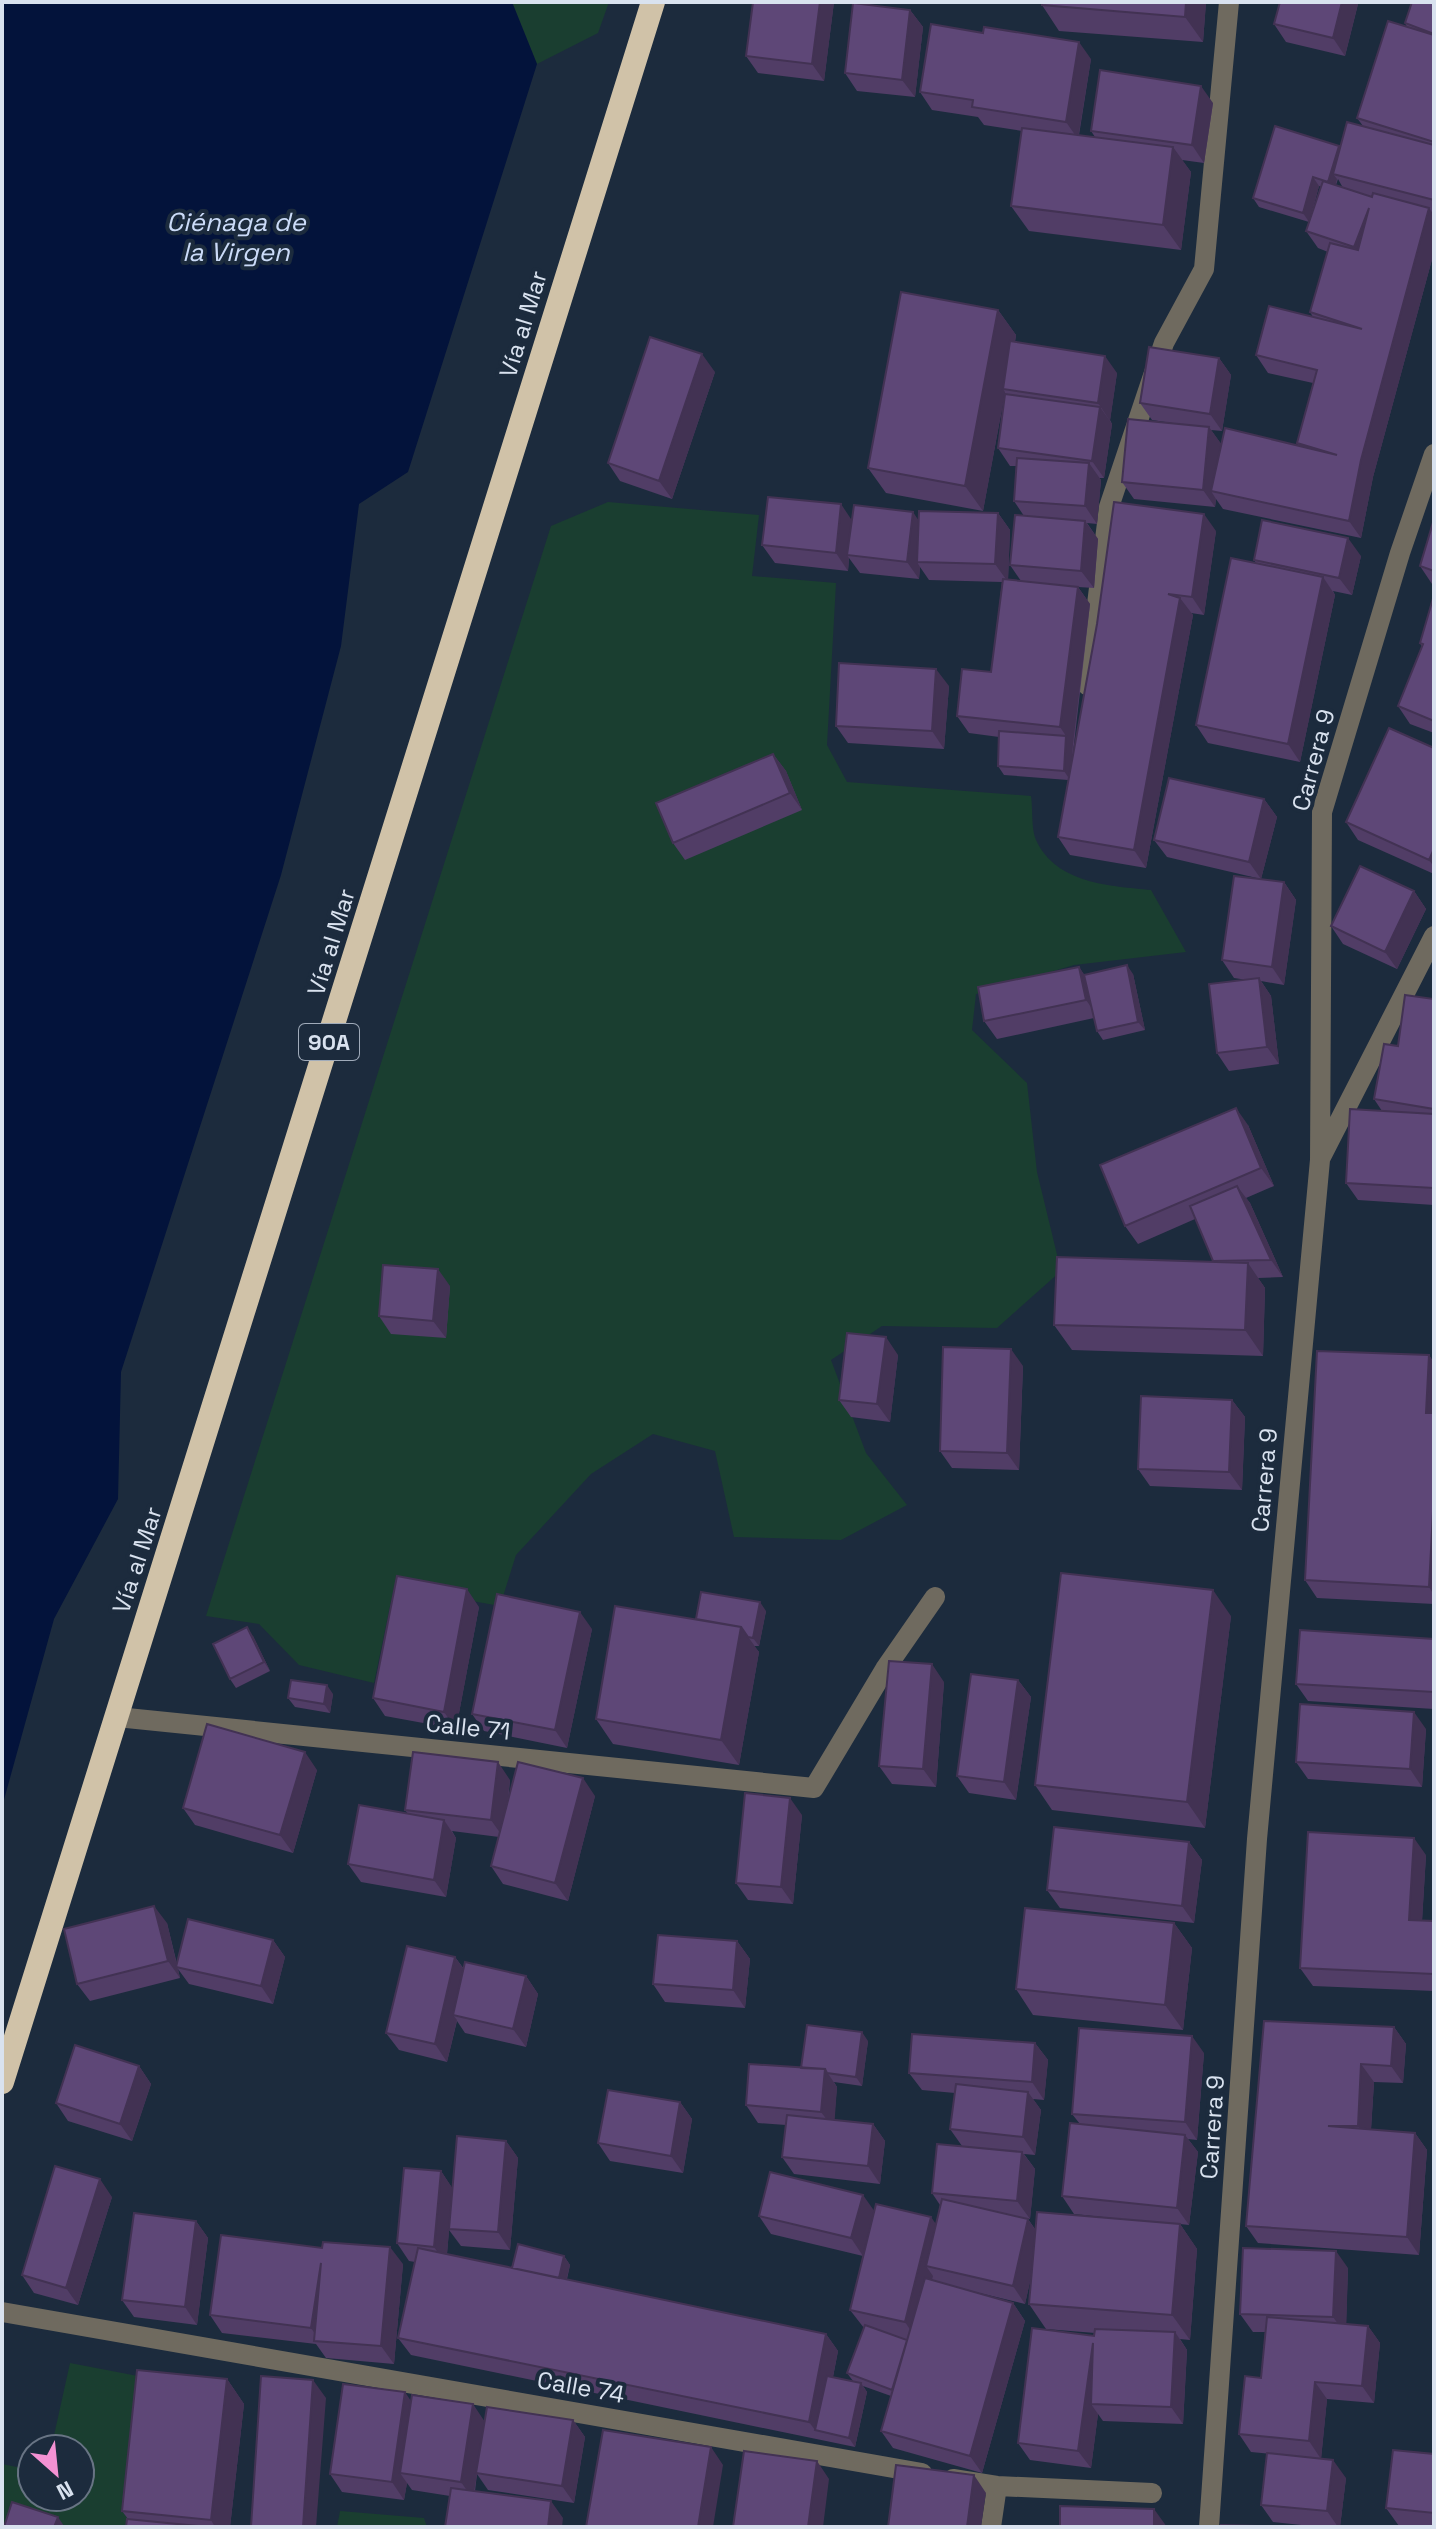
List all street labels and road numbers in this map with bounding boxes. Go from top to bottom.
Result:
street label: Vía al Mar [492,267,554,381]
street label: Carrera 9 [1285,706,1341,814]
street label: Vía al Mar [300,885,362,999]
road number: 90A [299,1024,359,1060]
street label: Carrera 9 [1244,1427,1284,1533]
street label: Vía al Mar [105,1503,169,1617]
street label: Calle 71 [424,1707,512,1747]
street label: Carrera 9 [1193,2074,1231,2180]
street label: Calle 74 [535,2364,627,2410]

